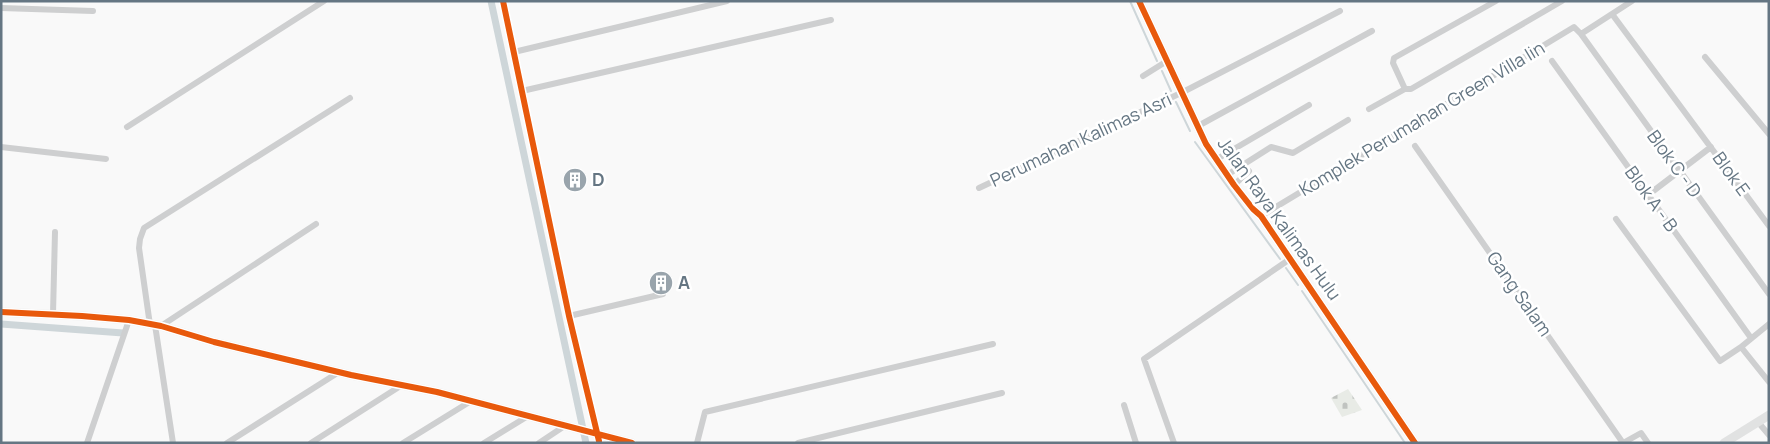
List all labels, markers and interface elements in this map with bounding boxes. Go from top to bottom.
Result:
street label: Komplek Perumahan Green Villa Iin [1294,35,1549,201]
street label: Perumahan Kalimas Asri [986,86,1175,192]
street label: Blok C - D [1642,125,1707,202]
street label: Jalan Raya Kalimas Hulu [1213,132,1347,305]
street label: Blok E [1708,147,1756,200]
street label: Blok A - B [1620,161,1684,236]
building icon: D [562,167,588,193]
place label: D [592,167,605,191]
street label: Gang Salam [1482,246,1558,341]
building icon: A [648,270,674,296]
place label: A [678,270,690,294]

